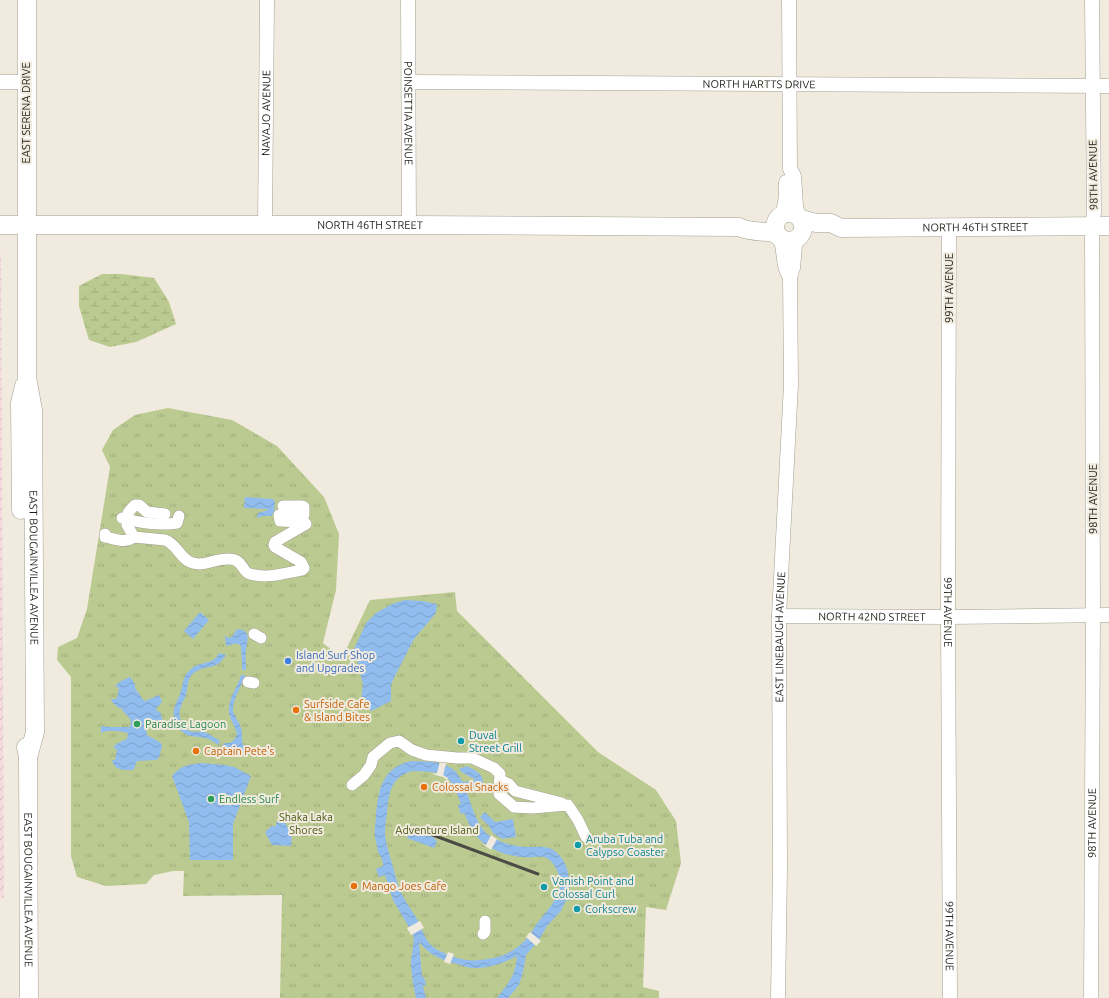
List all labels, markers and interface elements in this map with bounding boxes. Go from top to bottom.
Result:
street label: POINSETTIA AVENUE [402,61,415,165]
street label: EAST SERENA DRIVE [20,62,32,164]
street label: NAVAJO AVENUE [260,70,272,156]
street label: NORTH HARTTS DRIVE [703,78,815,90]
street label: 98TH AVENUE [1086,140,1100,210]
street label: NORTH 46TH STREET [317,219,423,231]
street label: NORTH 46TH STREET [922,221,1028,233]
street label: 99TH AVENUE [943,253,955,323]
street label: 98TH AVENUE [1087,464,1099,534]
street label: EAST BOUGAINVILLEA AVENUE [27,490,40,645]
street label: EAST LINEBAUGH AVENUE [773,571,787,703]
street label: 99TH AVENUE [942,577,954,647]
street label: NORTH 42ND STREET [818,610,926,623]
place label: Island Surf Shop and Upgrades [296,649,375,674]
marker: Island Surf Shop and Upgrades [283,656,293,666]
place label: Surfside Cafe & Island Bites [304,698,370,723]
marker: Surfside Cafe & Island Bites [291,705,301,715]
place label: Paradise Lagoon [145,718,226,730]
marker: Paradise Lagoon [132,719,142,729]
place label: Duval Street Grill [469,729,522,754]
marker: Duval Street Grill [456,736,466,746]
place label: Captain Pete's [204,745,275,757]
marker: Captain Pete's [191,746,201,756]
place label: Colossal Snacks [432,781,508,793]
marker: Colossal Snacks [419,782,429,792]
street label: 98TH AVENUE [1086,788,1098,858]
place label: Endless Surf [219,793,280,805]
marker: Endless Surf [206,794,216,804]
park label: Shaka Laka Shores [279,811,333,836]
street label: EAST BOUGAINVILLEA AVENUE [22,812,35,967]
park label: Adventure Island [395,824,479,836]
place label: Aruba Tuba and Calypso Coaster [586,833,666,858]
marker: Aruba Tuba and Calypso Coaster [573,840,583,850]
place label: Vanish Point and Colossal Curl [552,875,634,900]
place label: Mango Joes Cafe [362,880,447,892]
marker: Mango Joes Cafe [349,881,359,891]
marker: Vanish Point and Colossal Curl [539,882,549,892]
street label: 99TH AVENUE [943,901,956,971]
place label: Corkscrew [585,903,637,915]
marker: Corkscrew [572,904,582,914]

